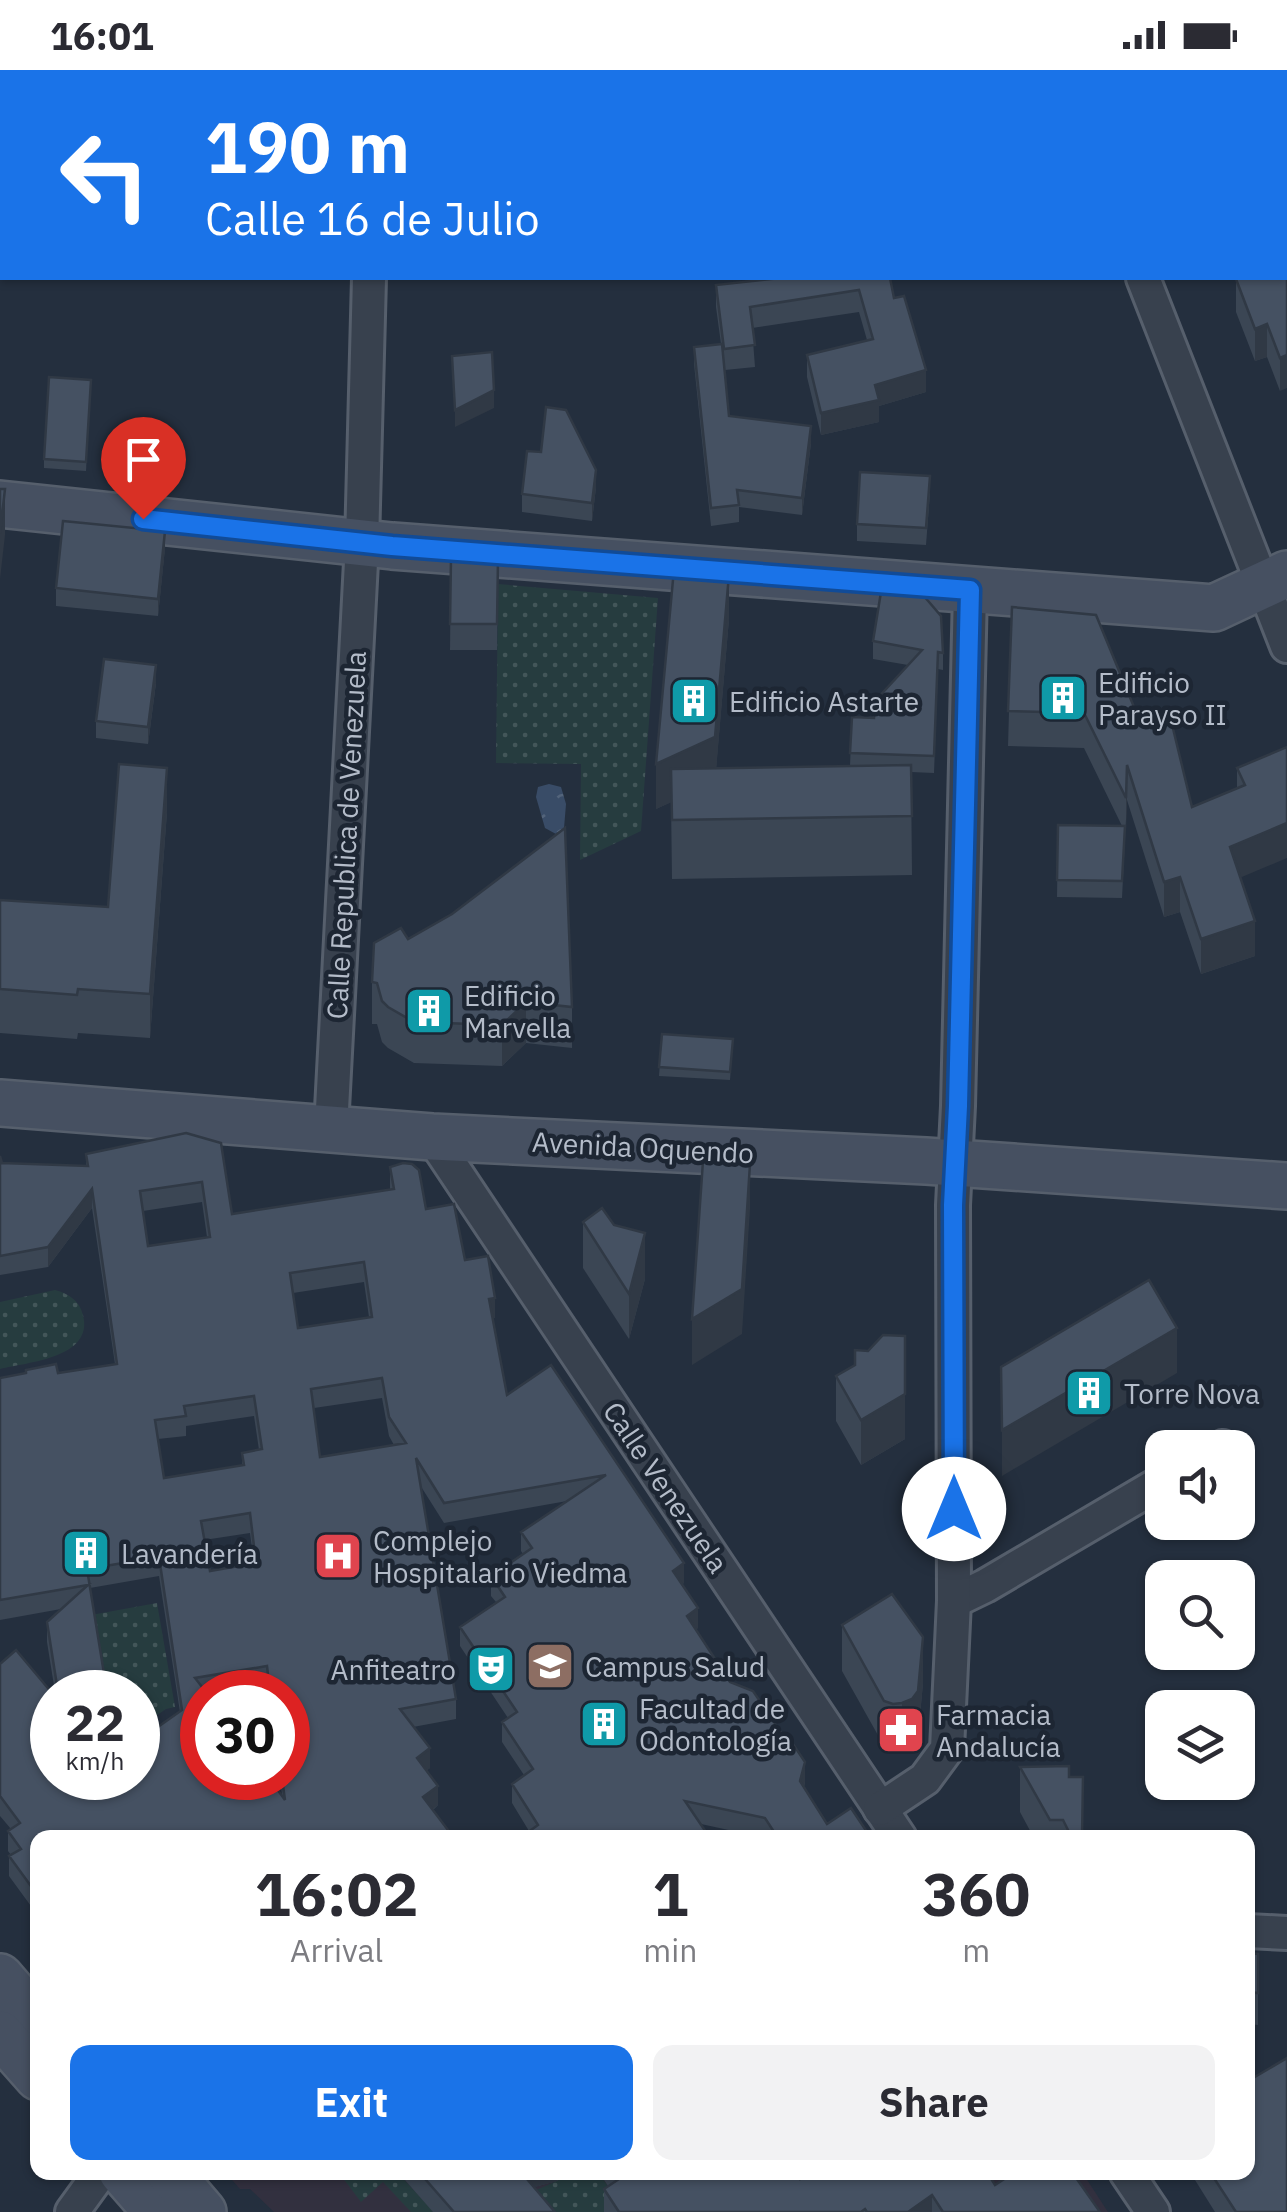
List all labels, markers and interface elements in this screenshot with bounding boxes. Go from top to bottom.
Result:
text: 16:01 [50,11,154,60]
text: 190 m [205,101,410,192]
icon: left [40,110,170,240]
text: Calle 16 de Julio [205,189,540,247]
pin [101,417,186,520]
icon: arrive [116,432,171,487]
street label: Calle Republica de Venezuela [318,650,374,1020]
place label: Edificio Parayso II [1098,664,1227,733]
building icon: Edificio Parayso II [1037,672,1089,724]
building icon: Edificio Astarte [668,675,720,727]
place label: Edificio Astarte [729,683,919,720]
place label: Edificio Marvella [464,977,571,1046]
building icon: Edificio Marvella [403,985,455,1037]
street label: Avenida Oquendo [531,1123,755,1171]
building icon: Torre Nova [1063,1367,1115,1419]
place label: Torre Nova [1124,1375,1260,1412]
street label: Calle Venezuela [595,1394,737,1580]
map controls [1145,1430,1255,1800]
button: sound [1145,1430,1255,1540]
position arrow [902,1457,1006,1561]
place label: Complejo Hospitalario Viedma [373,1522,627,1591]
building icon: Lavandería [60,1527,112,1579]
hospital icon: Complejo Hospitalario Viedma [312,1530,364,1582]
place label: Lavandería [121,1535,258,1572]
button: search [1145,1560,1255,1670]
school or university icon: Campus Salud [524,1640,576,1692]
theatre icon: Anfiteatro [465,1643,517,1695]
place label: Campus Salud [585,1648,765,1685]
place label: Anfiteatro [331,1651,456,1688]
speed limit sign: 30 [180,1670,310,1800]
text: 22 [65,1690,125,1755]
place label: Facultad de Odontología [639,1690,792,1759]
button: layers [1145,1690,1255,1800]
place label: Farmacia Andalucía [936,1696,1061,1765]
building icon: Facultad de Odontología [578,1698,630,1750]
pharmacy icon: Farmacia Andalucía [875,1704,927,1756]
text: km/h [66,1744,124,1777]
text: 16:02 [255,1854,419,1933]
text: 1 [652,1854,688,1933]
text: 360 [922,1854,1030,1933]
text: Arrival [290,1929,383,1971]
text: min [643,1929,697,1971]
text: m [962,1929,990,1971]
button: Exit [70,2045,633,2160]
button: Share [653,2045,1215,2160]

